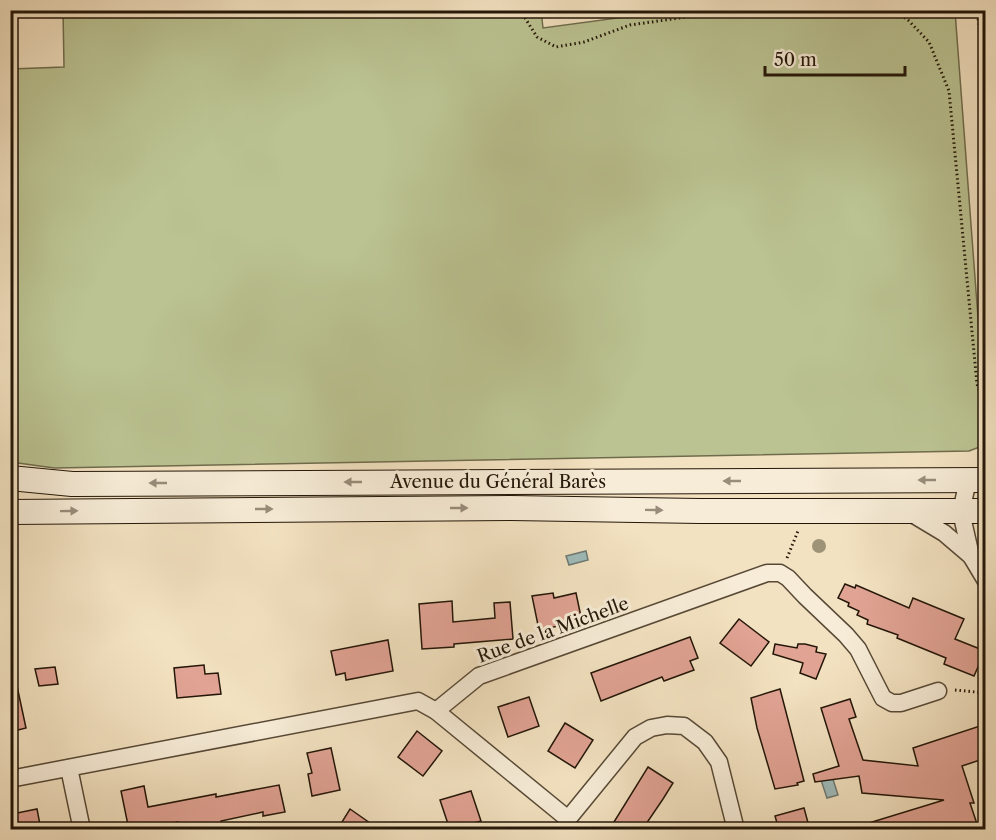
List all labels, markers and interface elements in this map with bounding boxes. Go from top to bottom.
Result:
scale bar [765,39,904,77]
text: 50 m [774,49,817,71]
street label: Avenue du Général Barès [389,471,606,493]
one-way arrow [918,475,937,485]
one-way arrow [723,476,742,486]
one-way arrow [344,477,363,487]
one-way arrow [149,478,168,488]
one-way arrow [449,503,468,513]
one-way arrow [254,504,273,514]
one-way arrow [644,505,663,514]
one-way arrow [59,506,78,516]
street label: Rue de la Michelle [474,592,632,668]

